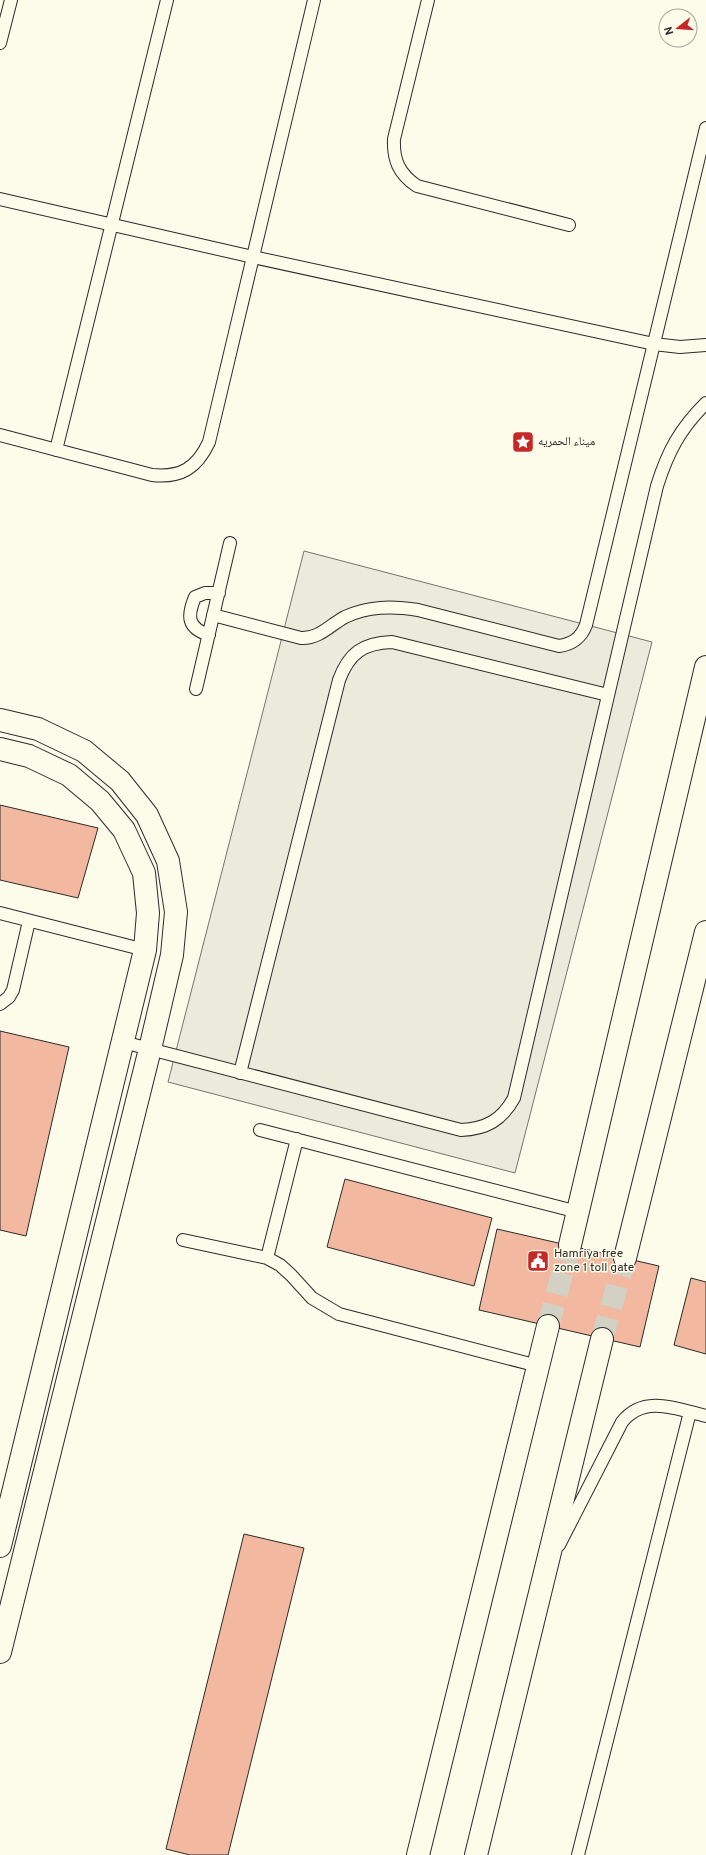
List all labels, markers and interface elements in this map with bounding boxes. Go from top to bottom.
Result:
north arrow [658,8,698,48]
text: N [662,25,677,36]
place icon: ميناء الحمريه [510,429,536,455]
place label: ميناء الحمريه [538,434,595,450]
place label: Hamriya free zone 1 toll gate [554,1246,634,1276]
public building icon: Hamriya free zone 1 toll gate [525,1248,551,1274]

